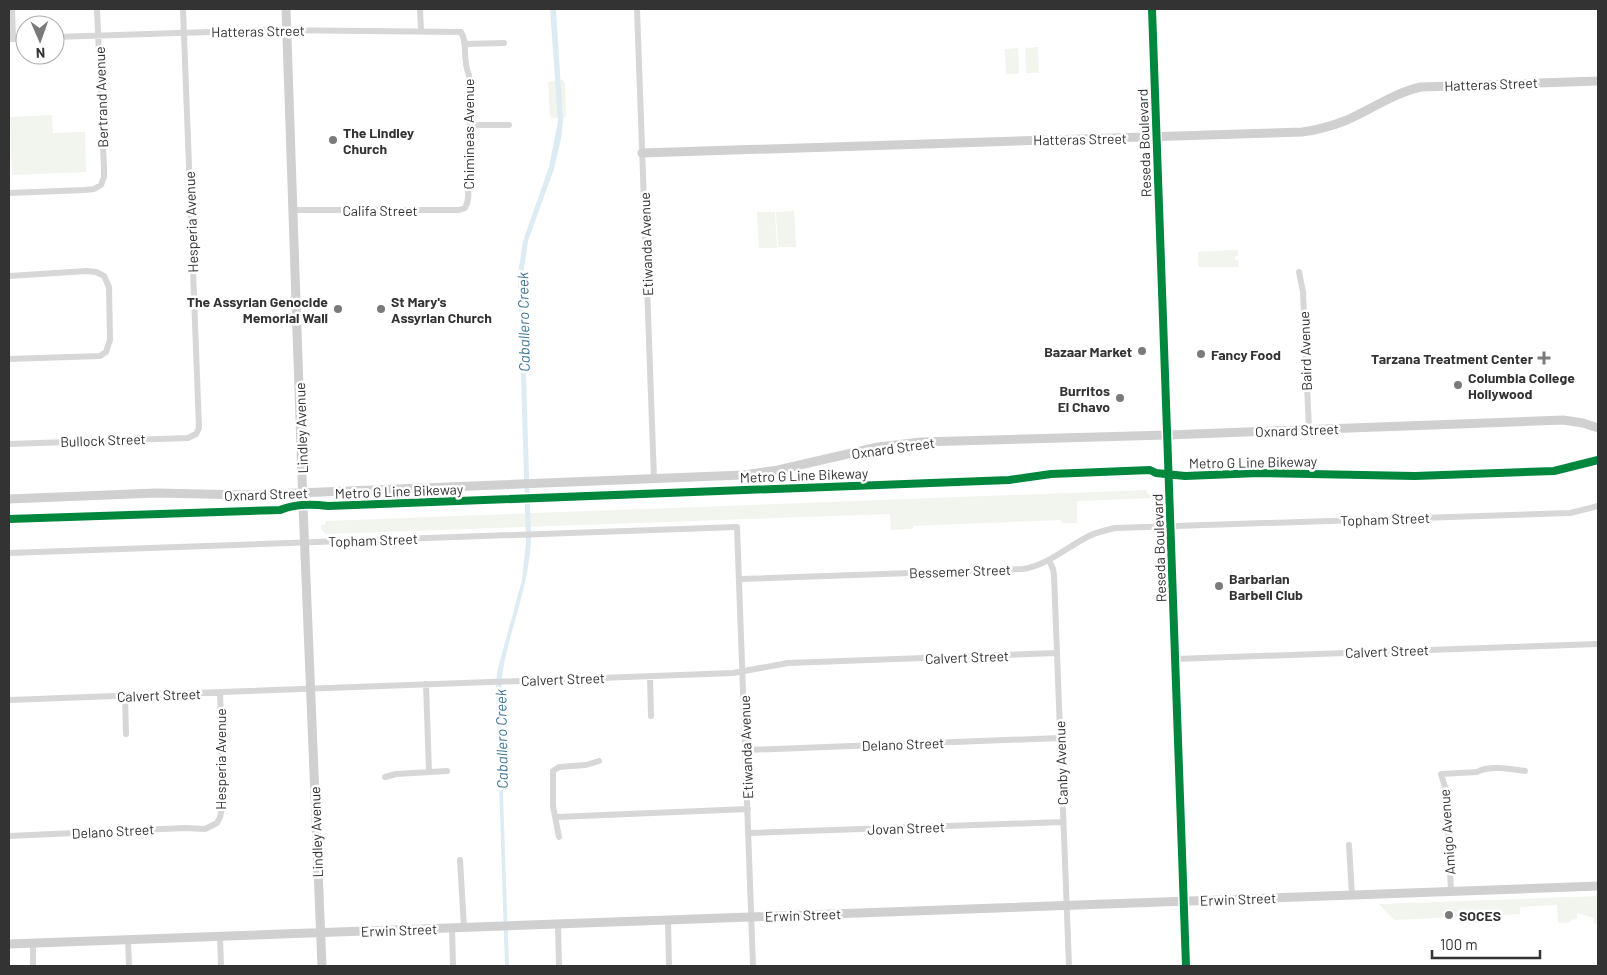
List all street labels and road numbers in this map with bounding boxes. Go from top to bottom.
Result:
street label: Hatteras Street [211,22,305,40]
street label: Bertrand Avenue [91,46,111,148]
street label: Hatteras Street [1444,74,1538,94]
street label: Chimineas Avenue [460,79,477,189]
street label: Reseda Boulevard [1134,89,1154,197]
street label: Hatteras Street [1033,130,1127,148]
street label: Hesperia Avenue [181,171,201,273]
street label: Etiwanda Avenue [636,192,656,296]
street label: Califa Street [342,202,418,219]
street label: Baird Avenue [1295,311,1315,391]
street label: Lindley Avenue [291,382,311,474]
street label: Oxnard Street [1255,420,1339,440]
street label: Bullock Street [60,430,146,450]
street label: Oxnard Street [850,434,936,462]
street label: Metro G Line Bikeway [1189,452,1318,472]
street label: Metro G Line Bikeway [740,464,869,486]
street label: Metro G Line Bikeway [335,480,464,502]
street label: Oxnard Street [224,484,308,504]
street label: Reseda Boulevard [1149,494,1169,602]
street label: Topham Street [1340,509,1430,529]
street label: Topham Street [328,530,418,550]
street label: Bessemer Street [909,561,1011,581]
street label: Calvert Street [1345,641,1429,661]
street label: Calvert Street [925,647,1009,667]
street label: Calvert Street [521,669,605,689]
street label: Calvert Street [117,685,201,705]
street label: Etiwanda Avenue [736,695,756,799]
street label: Hesperia Avenue [212,708,229,810]
street label: Canby Avenue [1051,721,1071,805]
street label: Delano Street [861,734,945,754]
street label: Lindley Avenue [306,786,326,878]
street label: Amigo Avenue [1436,788,1458,876]
street label: Jovan Street [867,818,945,838]
street label: Delano Street [71,820,155,842]
street label: Erwin Street [1200,889,1276,909]
street label: Erwin Street [765,905,841,925]
street label: Erwin Street [361,920,437,940]

